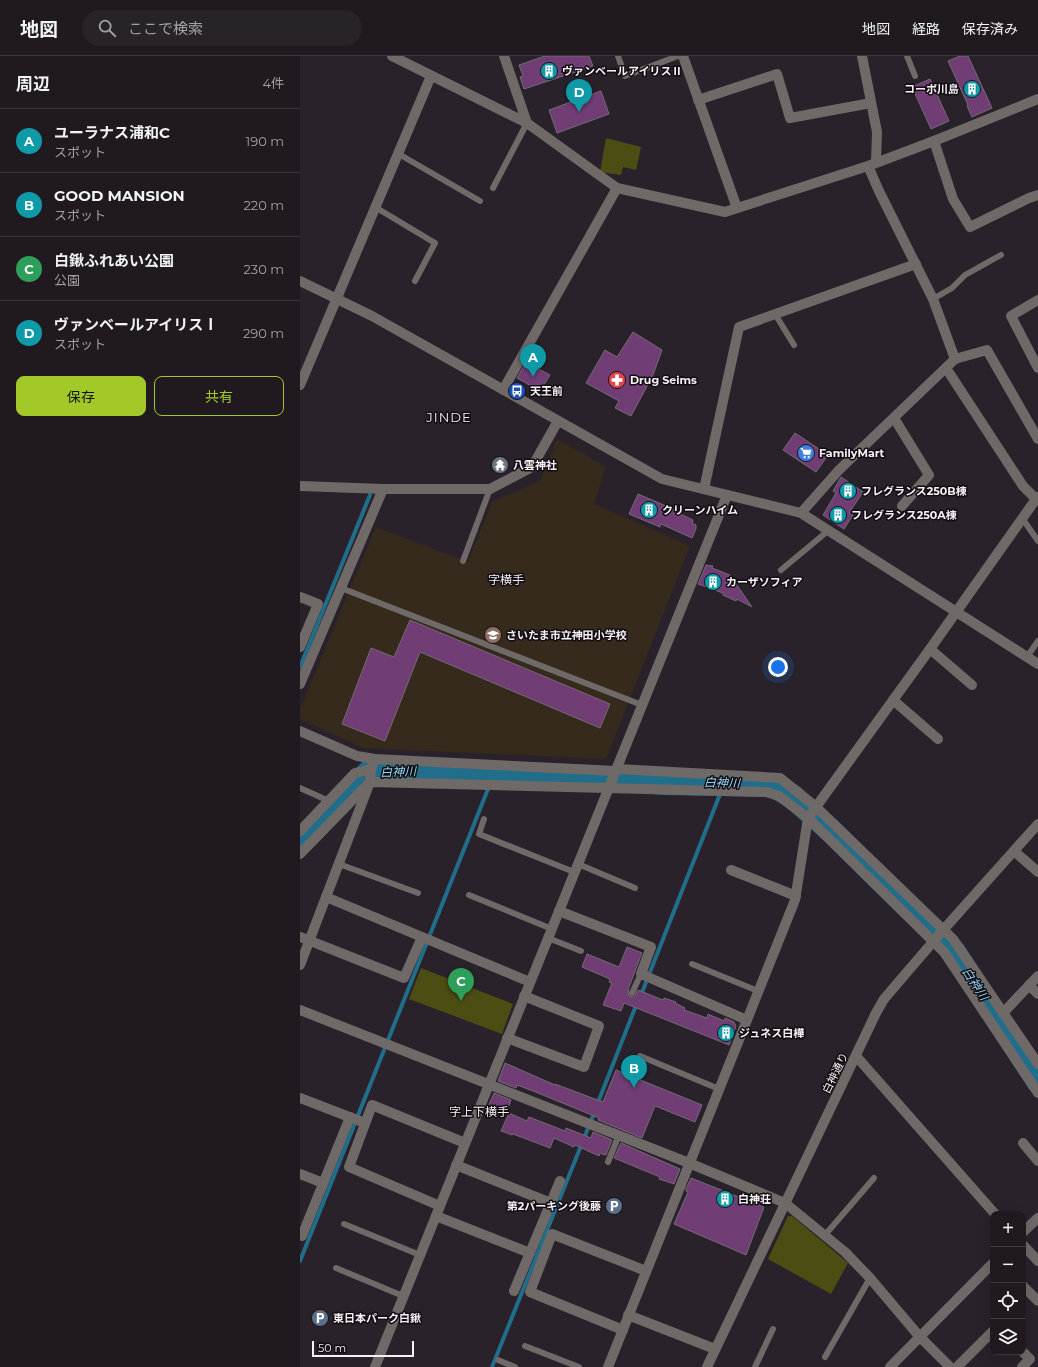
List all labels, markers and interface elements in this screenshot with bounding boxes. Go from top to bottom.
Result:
search box [82,10,362,46]
icon: search [96,17,118,39]
text: 地図 [20,18,58,41]
text: ここで検索 [128,19,203,38]
text: 地図 [862,20,890,38]
text: 経路 [912,20,940,38]
text: 保存済み [962,20,1018,38]
building icon: ヴァンベールアイリスⅡ [539,61,559,81]
place label: ヴァンベールアイリスⅡ [562,64,682,78]
text: 周辺 [16,74,50,94]
text: 4件 [262,75,284,91]
pin: D [566,79,592,112]
building icon: コーポ川島 [962,79,982,99]
place label: コーポ川島 [904,82,959,96]
text: ユーラナス浦和C [54,123,170,142]
text: A [24,133,34,149]
text: 190 m [246,133,284,149]
text: スポット [54,144,106,160]
text: GOOD MANSION [54,186,185,205]
text: B [24,197,34,213]
text: 220 m [243,197,284,213]
text: スポット [54,207,106,223]
text: 白鍬ふれあい公園 [54,251,174,270]
text: C [24,261,34,277]
text: 230 m [243,261,284,277]
text: 公園 [54,272,80,288]
text: ヴァンベールアイリスⅠ [54,315,218,334]
text: D [24,325,34,341]
text: 290 m [243,325,284,341]
text: スポット [54,336,106,352]
pin: A [520,344,546,377]
pharmacy icon: Drug Seims [607,370,627,390]
place label: Drug Seims [630,373,697,387]
button: 保存 [16,376,146,416]
button: 共有 [154,376,284,416]
bus stop icon: 天王前 [507,381,527,401]
place label: 天王前 [530,384,563,398]
district label: JINDE [425,409,472,425]
supermarket icon: FamilyMart [796,443,816,463]
place label: FamilyMart [819,446,885,460]
temple icon: 八雲神社 [490,455,510,475]
place label: 八雲神社 [513,458,557,472]
building icon: フレグランス250B棟 [838,481,858,501]
place label: フレグランス250B棟 [861,484,967,498]
building icon: クリーンハイム [639,500,659,520]
place label: クリーンハイム [662,503,738,517]
building icon: フレグランス250A棟 [828,505,848,525]
place label: フレグランス250A棟 [851,508,957,522]
district label: 字横手 [488,572,524,587]
building icon: カーザソフィア [703,572,723,592]
place label: カーザソフィア [726,575,803,589]
school or university icon: さいたま市立神田小学校 [483,625,503,645]
place label: さいたま市立神田小学校 [506,628,627,642]
your location [768,657,788,677]
water label: 白神川 [380,763,418,780]
water label: 白神川 [704,774,742,791]
water label: 白神川 [959,965,993,1005]
pin: C [448,968,474,1001]
building icon: ジュネス白樺 [716,1023,736,1043]
place label: ジュネス白樺 [739,1026,804,1040]
street label: 白神通り [819,1050,851,1096]
pin: B [621,1055,647,1088]
district label: 字上下横手 [449,1104,509,1119]
building icon: 白神荘 [715,1189,735,1209]
place label: 白神荘 [738,1192,771,1206]
parking icon: 第2パーキング後藤 [604,1196,624,1216]
place label: 第2パーキング後藤 [507,1199,601,1213]
map controls [990,1211,1026,1355]
button: + [990,1211,1026,1247]
button: − [990,1247,1026,1283]
button: locate [990,1283,1026,1319]
parking icon: 東日本パーク白鍬 [310,1308,330,1328]
place label: 東日本パーク白鍬 [333,1311,421,1325]
button: layers [990,1319,1026,1355]
scale bar [312,1339,414,1358]
text: 50 m [318,1341,346,1355]

